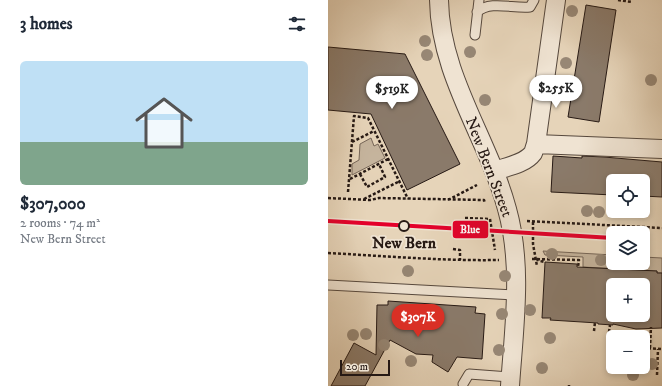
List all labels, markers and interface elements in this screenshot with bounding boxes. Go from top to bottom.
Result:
text: 3 homes [20,13,73,35]
icon: filters [286,13,308,35]
pin: $255K [528,75,584,109]
pin: $519K [364,76,420,110]
text: $255K [538,80,574,96]
text: $519K [375,81,409,97]
icon: home [128,87,200,159]
street label: New Bern Street [461,114,517,220]
map controls [606,174,650,374]
button: locate [606,174,650,218]
text: $307,000 [20,193,86,215]
text: 2 rooms · 74 m² [20,215,100,231]
marker: New Bern [398,220,410,232]
line badge: Blue [452,220,489,239]
text: Blue [460,223,480,237]
button: layers [606,226,650,270]
text: New Bern Street [20,231,106,247]
place label: New Bern [372,233,437,253]
button: + [606,278,650,322]
pin: $307K [390,304,446,338]
text: $307K [401,309,435,325]
button: − [606,330,650,374]
scale bar [340,358,390,377]
text: 20 m [346,360,368,374]

